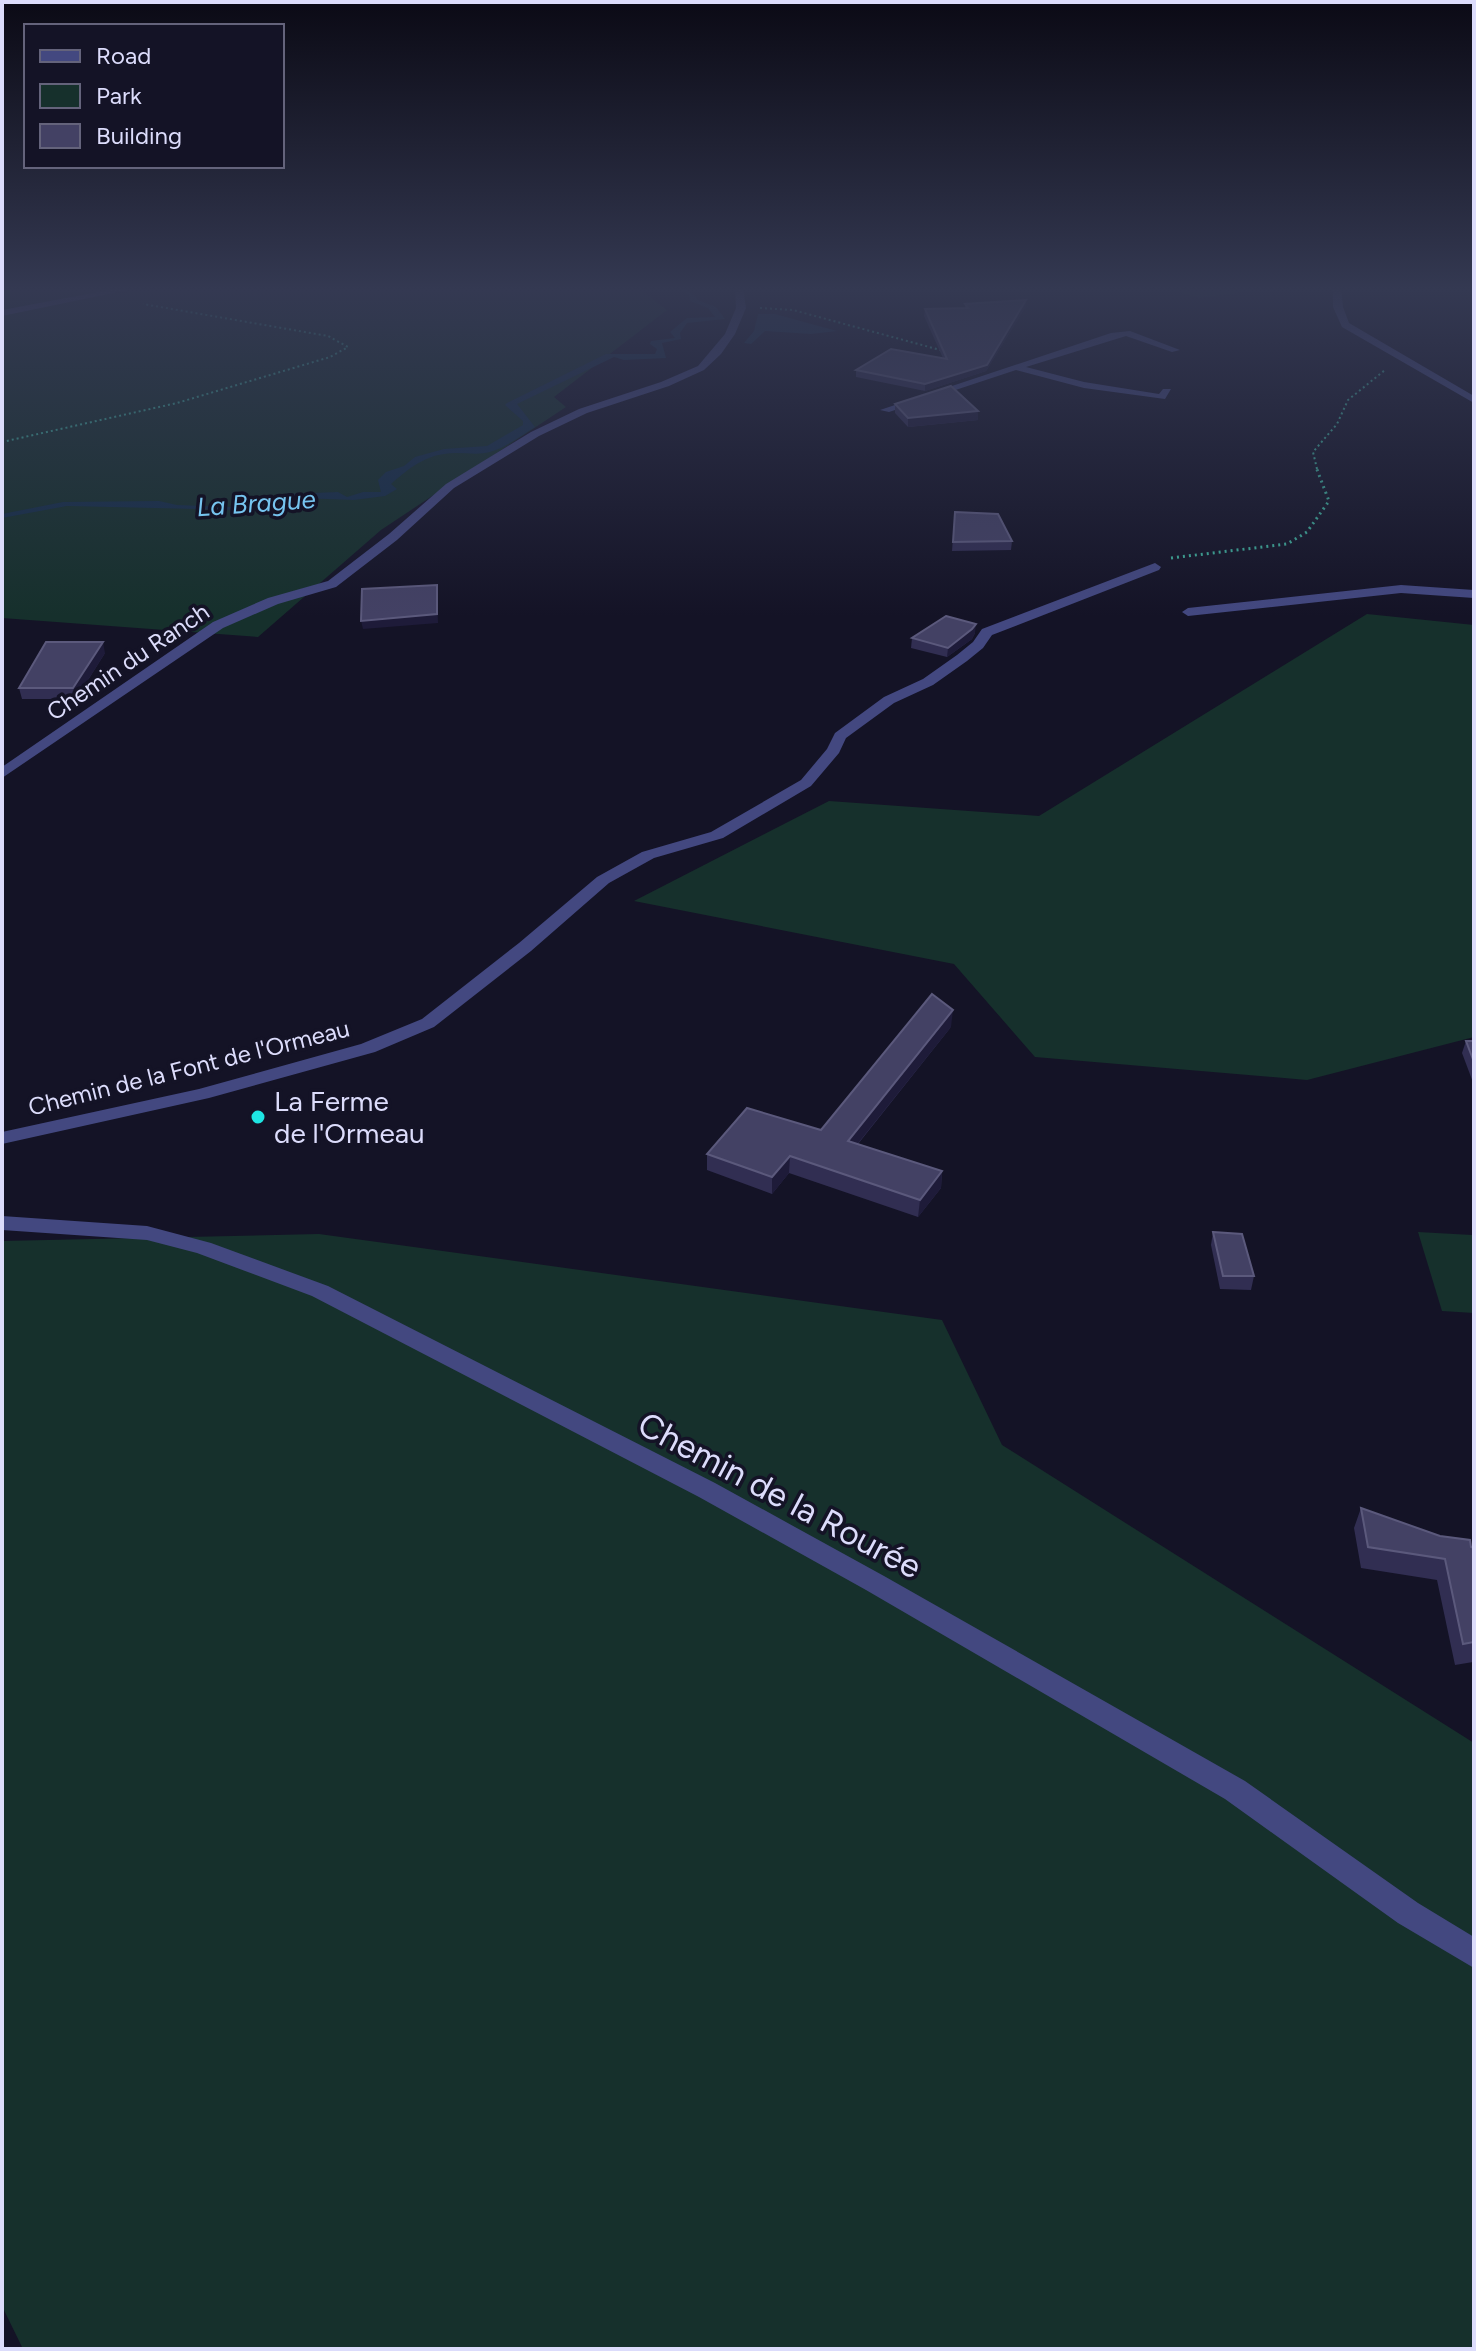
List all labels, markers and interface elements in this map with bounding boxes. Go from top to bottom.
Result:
legend [24,24,284,168]
text: Road [96,41,151,70]
text: Park [96,81,142,110]
text: Building [96,121,182,150]
water label: La Brague [195,483,317,523]
street label: Chemin du Ranch [41,597,214,727]
street label: Chemin de la Font de l'Ormeau [25,1014,352,1121]
place label: La Ferme de l'Ormeau [274,1084,425,1150]
marker: La Ferme de l'Ormeau [249,1108,267,1126]
street label: Chemin de la Rourée [631,1403,928,1587]

